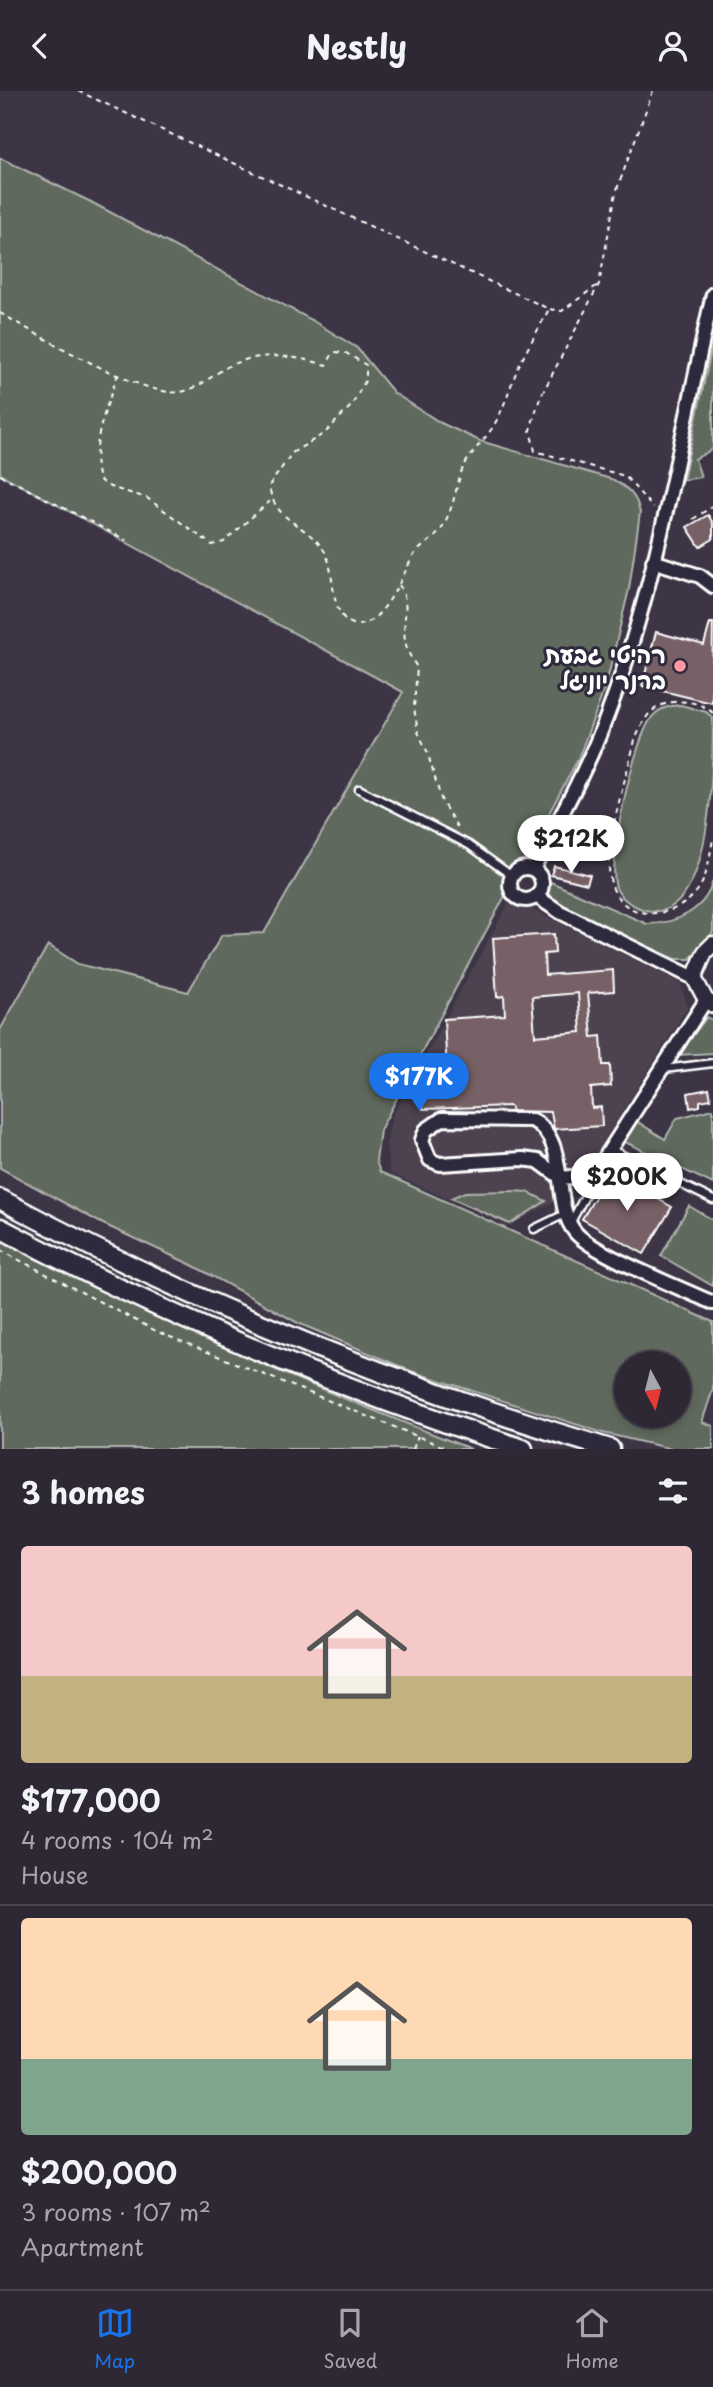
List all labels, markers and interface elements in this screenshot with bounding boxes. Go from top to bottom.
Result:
text: Nestly [306,22,407,70]
icon: back [21,27,59,65]
icon: person [654,27,692,65]
place label: רהיטי גבעת ברנר יוניגל [542,636,666,697]
marker: רהיטי גבעת ברנר יוניגל [672,658,688,674]
pin: $212K [522,815,620,875]
text: $212K [533,820,609,855]
pin: $177K [370,1053,468,1113]
text: $177K [385,1058,453,1093]
pin: $200K [578,1153,676,1213]
text: $200K [587,1158,667,1193]
north arrow [614,1351,691,1428]
map controls [614,1351,691,1428]
text: 3 homes [21,1469,145,1514]
icon: filters [654,1472,692,1510]
icon: home [294,1591,420,1717]
text: $177,000 [21,1777,161,1822]
text: 4 rooms · 104 m² [21,1822,214,1857]
text: House [21,1857,88,1892]
icon: home [294,1963,420,2089]
text: $200,000 [21,2149,177,2194]
text: 3 rooms · 107 m² [21,2194,211,2229]
text: Apartment [21,2229,144,2264]
tab: Map [94,2304,135,2374]
tab: Saved [323,2304,377,2374]
tab: Home [566,2304,619,2374]

